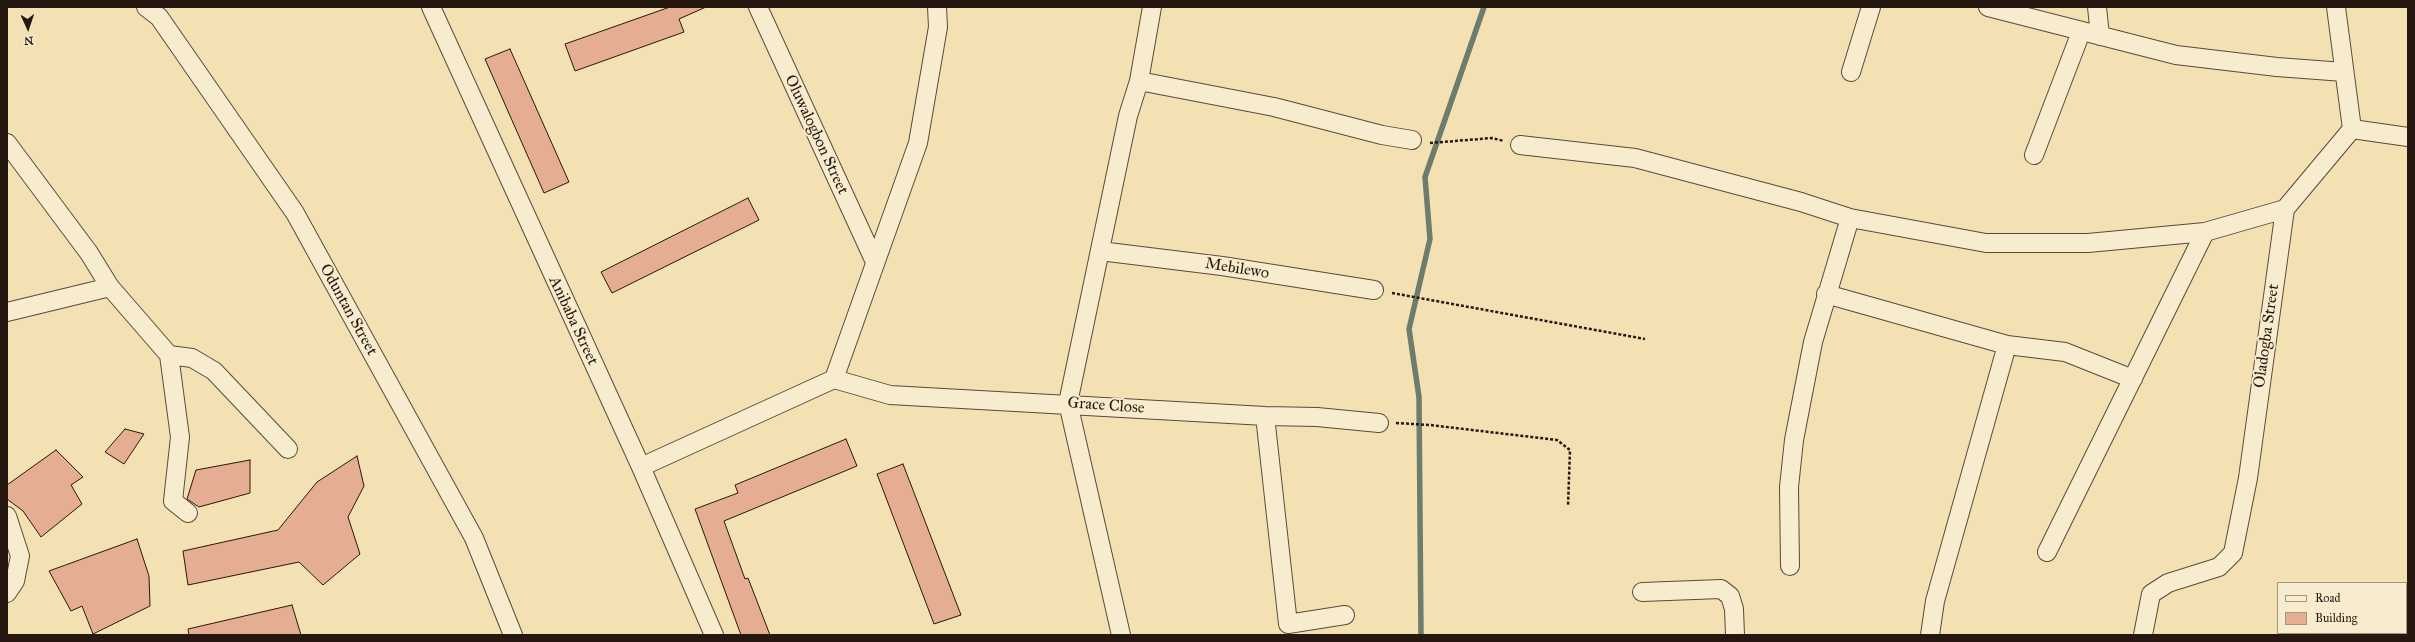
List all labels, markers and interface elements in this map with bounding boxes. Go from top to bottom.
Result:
north arrow [8,8,48,48]
text: N [24,34,34,47]
street label: Oluwalogbon Street [780,72,852,198]
street label: Mebilewo [1204,254,1270,284]
street label: Oduntan Street [315,261,381,359]
street label: Anibaba Street [544,273,602,369]
street label: Oladogba Street [2250,283,2284,389]
street label: Grace Close [1067,394,1145,418]
legend [2277,582,2407,634]
text: Road [2315,591,2341,605]
text: Building [2315,611,2357,625]

